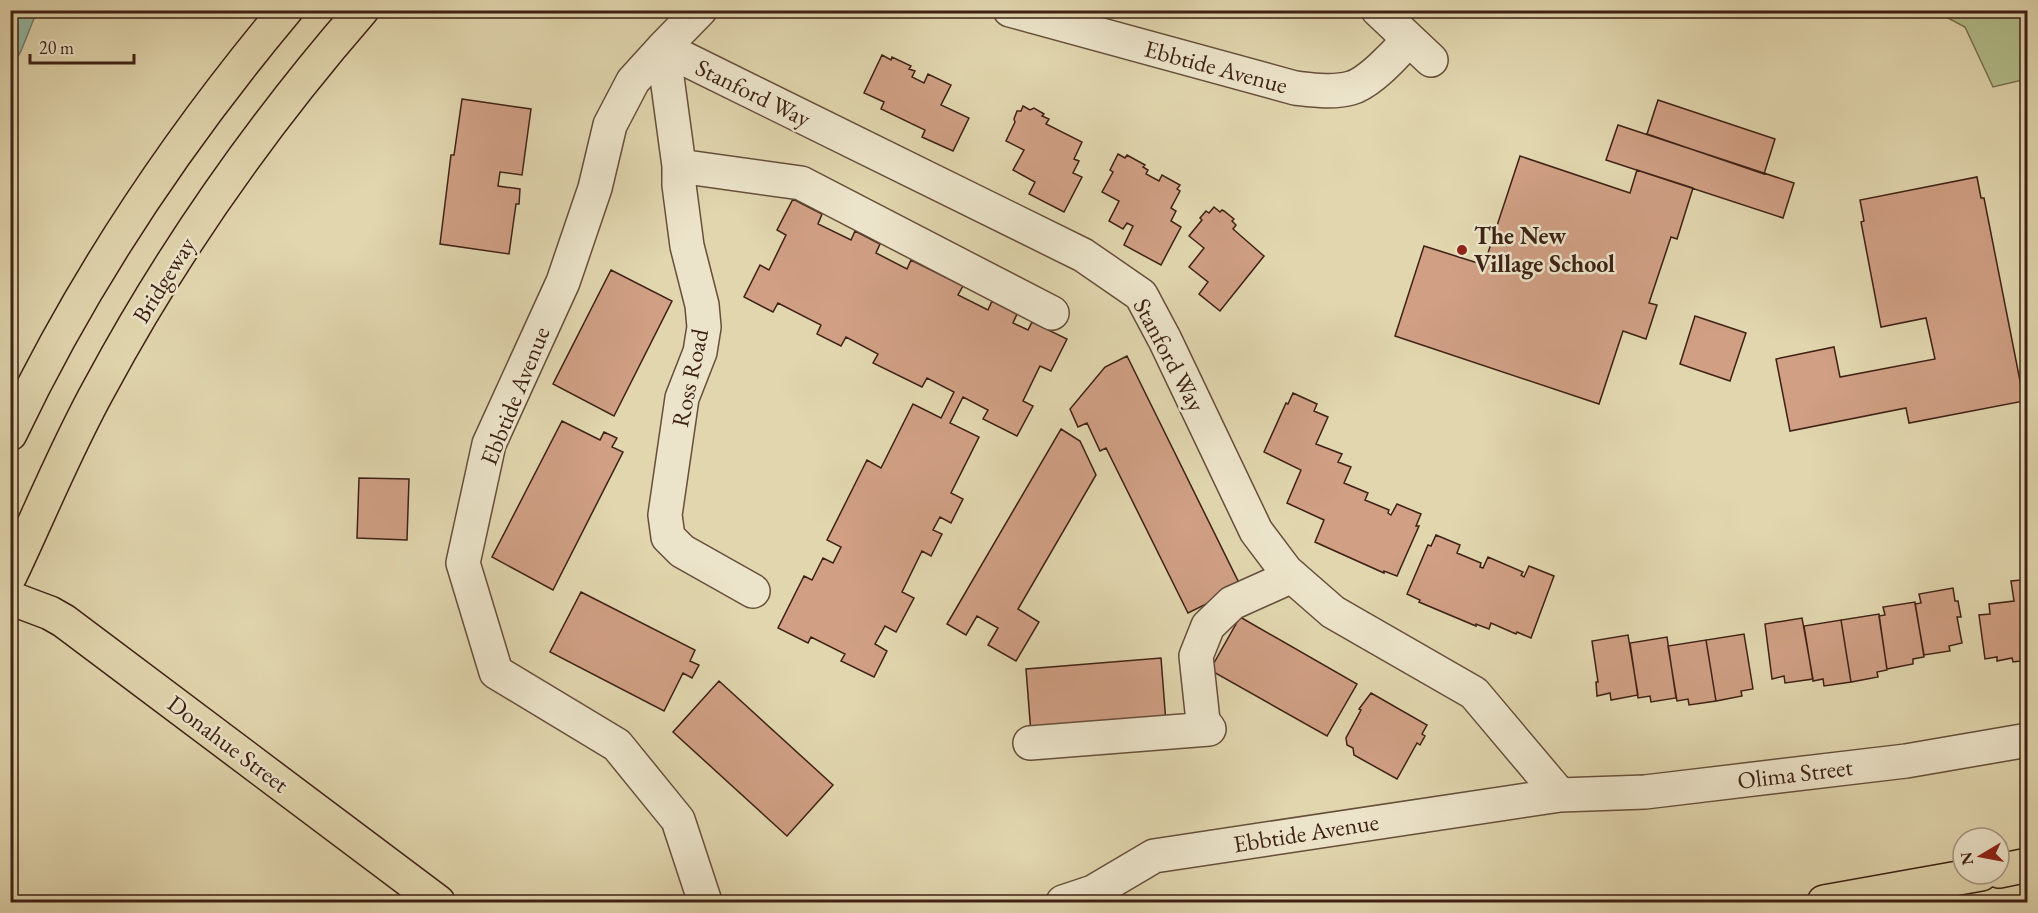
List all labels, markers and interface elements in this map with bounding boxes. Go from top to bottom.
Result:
scale bar [30,27,134,65]
street label: Ebbtide Avenue [1141,33,1291,100]
text: 20 m [39,36,74,59]
street label: Stanford Way [691,51,816,134]
place label: The New Village School [1474,220,1615,280]
street label: Bridgeway [125,230,202,329]
marker: The New Village School [1455,243,1469,257]
street label: Stanford Way [1127,293,1213,417]
street label: Ebbtide Avenue [473,322,556,470]
street label: Ross Road [664,325,715,430]
street label: Donahue Street [161,688,296,800]
street label: Olima Street [1736,751,1855,796]
street label: Ebbtide Avenue [1231,806,1381,859]
north arrow [1951,826,2011,886]
text: N [1955,850,1978,867]

